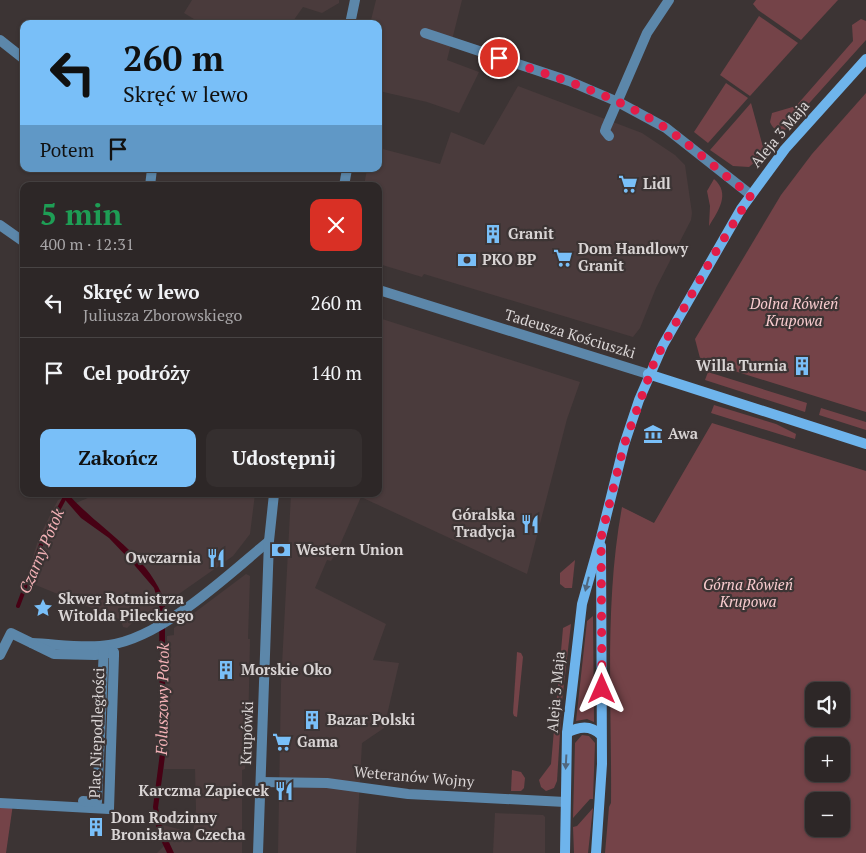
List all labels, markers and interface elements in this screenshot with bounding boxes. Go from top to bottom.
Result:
text: 260 m [123,35,224,81]
pin [478,37,520,79]
icon: left [40,40,105,105]
icon: arrive [485,44,513,72]
text: Skręć w lewo [123,79,248,108]
street label: Aleja 3 Maja [745,95,814,171]
icon: arrive [104,135,132,163]
text: Potem [40,137,94,162]
supermarket icon: Lidl [617,173,639,195]
place label: Lidl [643,173,671,193]
text: 5 min [40,194,122,234]
button: close [310,199,362,251]
building icon: Granit [482,223,504,245]
place label: Granit [508,223,554,243]
text: 400 m · 12:31 [40,233,134,255]
place label: Dom Handlowy Granit [578,238,689,275]
supermarket icon: Dom Handlowy Granit [552,247,574,269]
bank icon: PKO BP [456,249,478,271]
place label: PKO BP [482,249,537,269]
text: Skręć w lewo [83,279,200,304]
icon: left [40,289,68,317]
text: 260 m [311,290,362,315]
park label: Dolna Rówień Krupowa [749,293,838,330]
text: Juliusza Zborowskiego [83,304,242,326]
street label: Tadeusza Kościuszki [502,304,638,362]
place label: Willa Turnia [696,355,788,375]
building icon: Willa Turnia [791,355,813,377]
icon: arrive [40,359,68,387]
text: Cel podróży [83,360,190,385]
text: 140 m [311,360,362,385]
museum icon: Awa [642,423,664,445]
place label: Awa [668,423,699,443]
button: Zakończ [40,429,196,487]
button: Udostępnij [206,429,362,487]
place label: Góralska Tradycja [452,504,516,541]
water label: Czarny Potok [13,505,69,597]
restaurant icon: Góralska Tradycja [519,513,541,535]
bank icon: Western Union [270,539,292,561]
place label: Western Union [296,539,404,559]
place label: Owczarnia [126,547,202,567]
restaurant icon: Owczarnia [205,547,227,569]
park label: Górna Rówień Krupowa [703,574,793,611]
one-way arrow [582,577,590,592]
place label: Skwer Rotmistrza Witolda Pileckiego [58,588,194,625]
place icon: Skwer Rotmistrza Witolda Pileckiego [32,597,54,619]
water label: Foluszowy Potok [150,642,174,756]
street label: Aleja 3 Maja [541,650,569,734]
building icon: Morskie Oko [215,659,237,681]
place label: Morskie Oko [241,659,332,679]
position arrow [575,662,627,714]
street label: Plac Niepodległości [84,667,108,799]
map controls [805,682,850,837]
button: sound [805,682,850,727]
street label: Krupówki [235,701,257,765]
building icon: Bazar Polski [301,709,323,731]
place label: Bazar Polski [327,709,415,729]
supermarket icon: Gama [271,731,293,753]
place label: Gama [297,731,339,751]
button: + [805,737,850,782]
one-way arrow [561,755,569,771]
street label: Weteranów Wojny [353,761,476,791]
place label: Karczma Zapiecek [139,780,269,800]
restaurant icon: Karczma Zapiecek [273,780,295,802]
button: − [805,792,850,837]
place label: Dom Rodzinny Bronisława Czecha [111,807,246,844]
building icon: Dom Rodzinny Bronisława Czecha [85,816,107,838]

